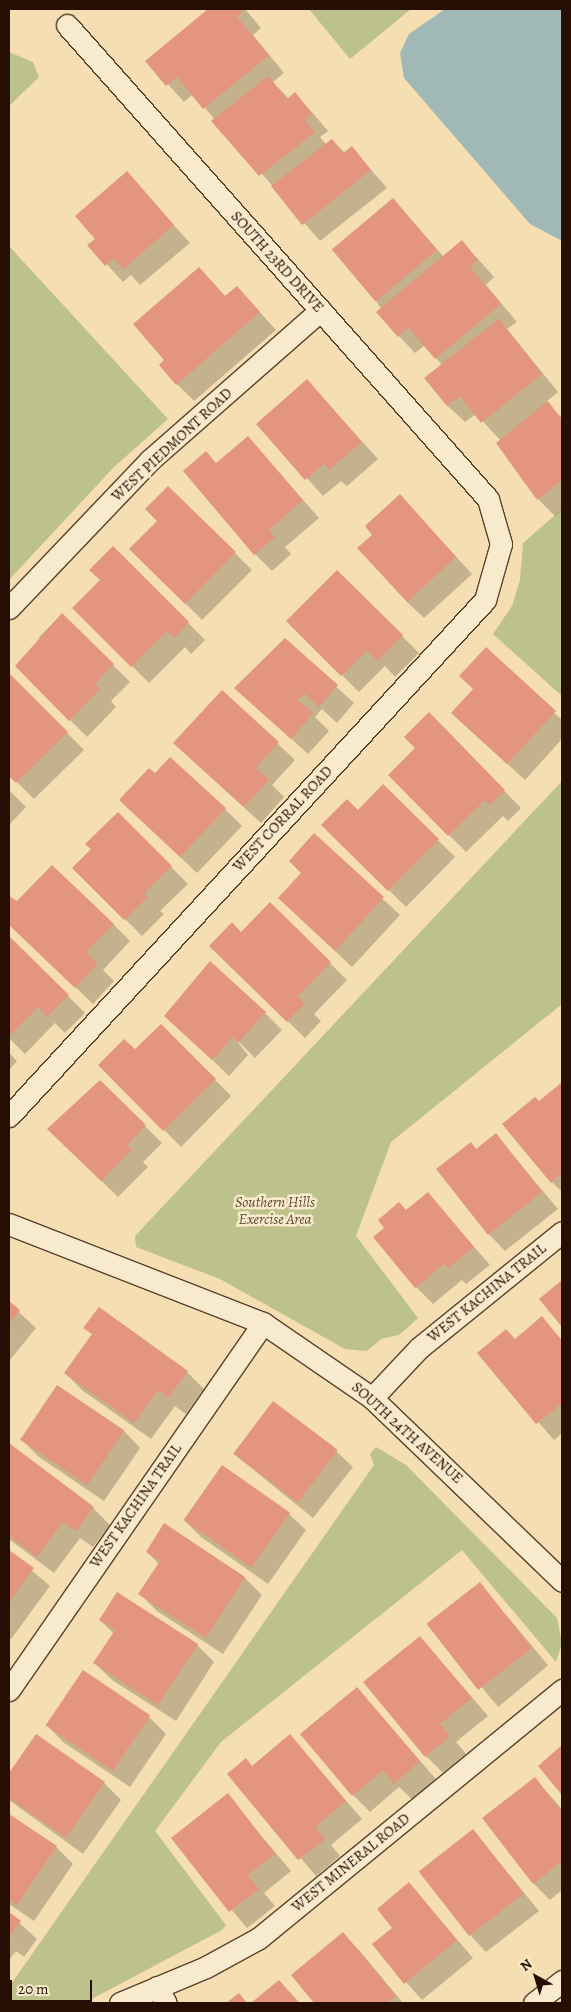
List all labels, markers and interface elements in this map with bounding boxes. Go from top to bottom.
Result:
street label: SOUTH 23RD DRIVE [227,208,327,316]
street label: WEST PIEDMONT ROAD [108,384,236,506]
street label: WEST CORRAL ROAD [229,762,337,876]
park label: Southern Hills Exercise Area [235,1193,315,1228]
street label: WEST KACHINA TRAIL [424,1240,550,1346]
street label: SOUTH 24TH AVENUE [348,1378,466,1488]
street label: WEST KACHINA TRAIL [86,1440,186,1572]
street label: WEST MINERAL ROAD [288,1810,414,1916]
north arrow [511,1952,561,2002]
text: N [516,1954,536,1976]
scale bar [12,1970,95,2002]
text: 20 m [18,1979,49,1999]

